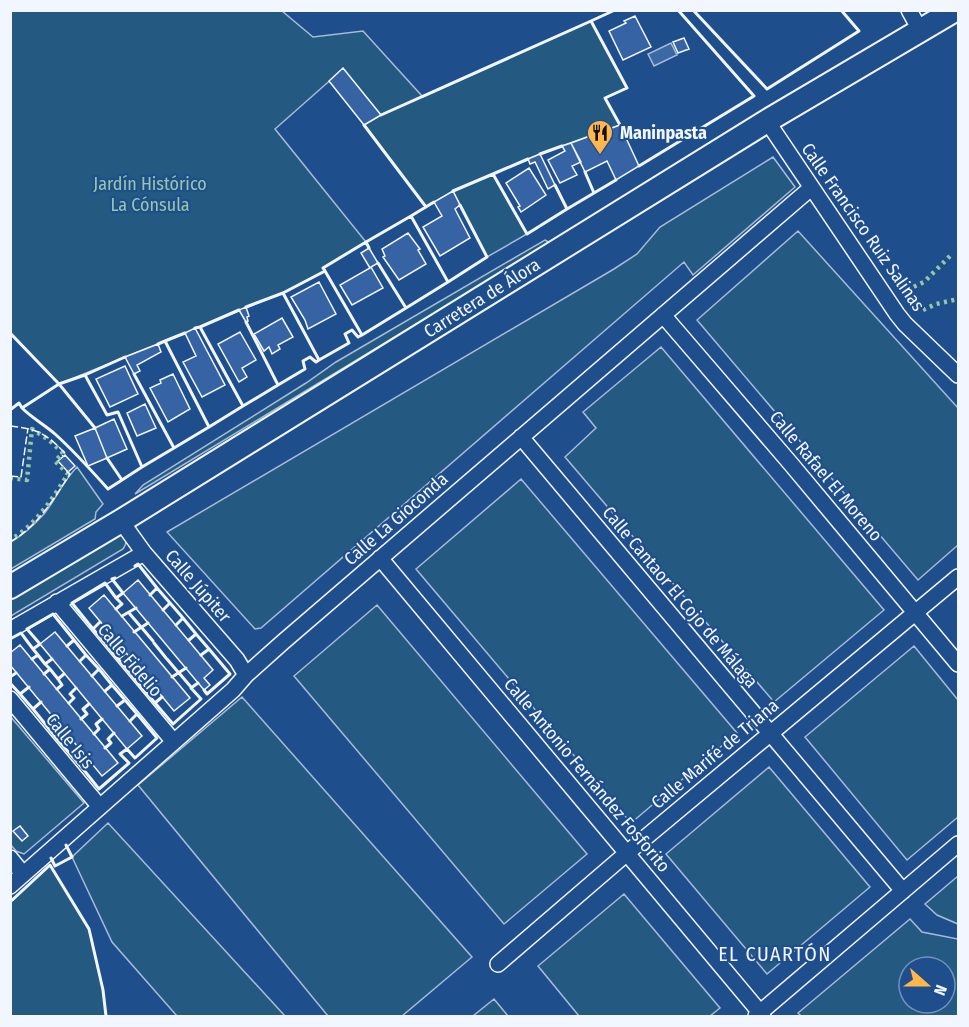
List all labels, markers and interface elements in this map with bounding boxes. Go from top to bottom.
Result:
restaurant icon: Maninpasta [585,118,615,156]
place label: Maninpasta [620,122,707,144]
street label: Calle Francisco Ruiz Salinas [797,139,930,316]
park label: Jardín Histórico La Cónsula [93,173,207,216]
street label: Carretera de Álora [419,253,544,343]
street label: Calle Rafael El Moreno [765,406,887,546]
street label: Calle La Gioconda [340,468,452,570]
street label: Calle Cantaor El Cojo de Málaga [598,502,763,692]
street label: Calle Júpiter [160,545,236,627]
street label: Calle Fidelio [93,619,167,701]
street label: Calle Antonio Fernández Fosforito [499,673,675,877]
street label: Calle Marifé de Triana [647,694,783,814]
street label: Calle Isis [41,709,99,773]
district label: EL CUARTÓN [718,942,832,966]
north arrow [897,955,957,1015]
text: N [930,982,951,998]

